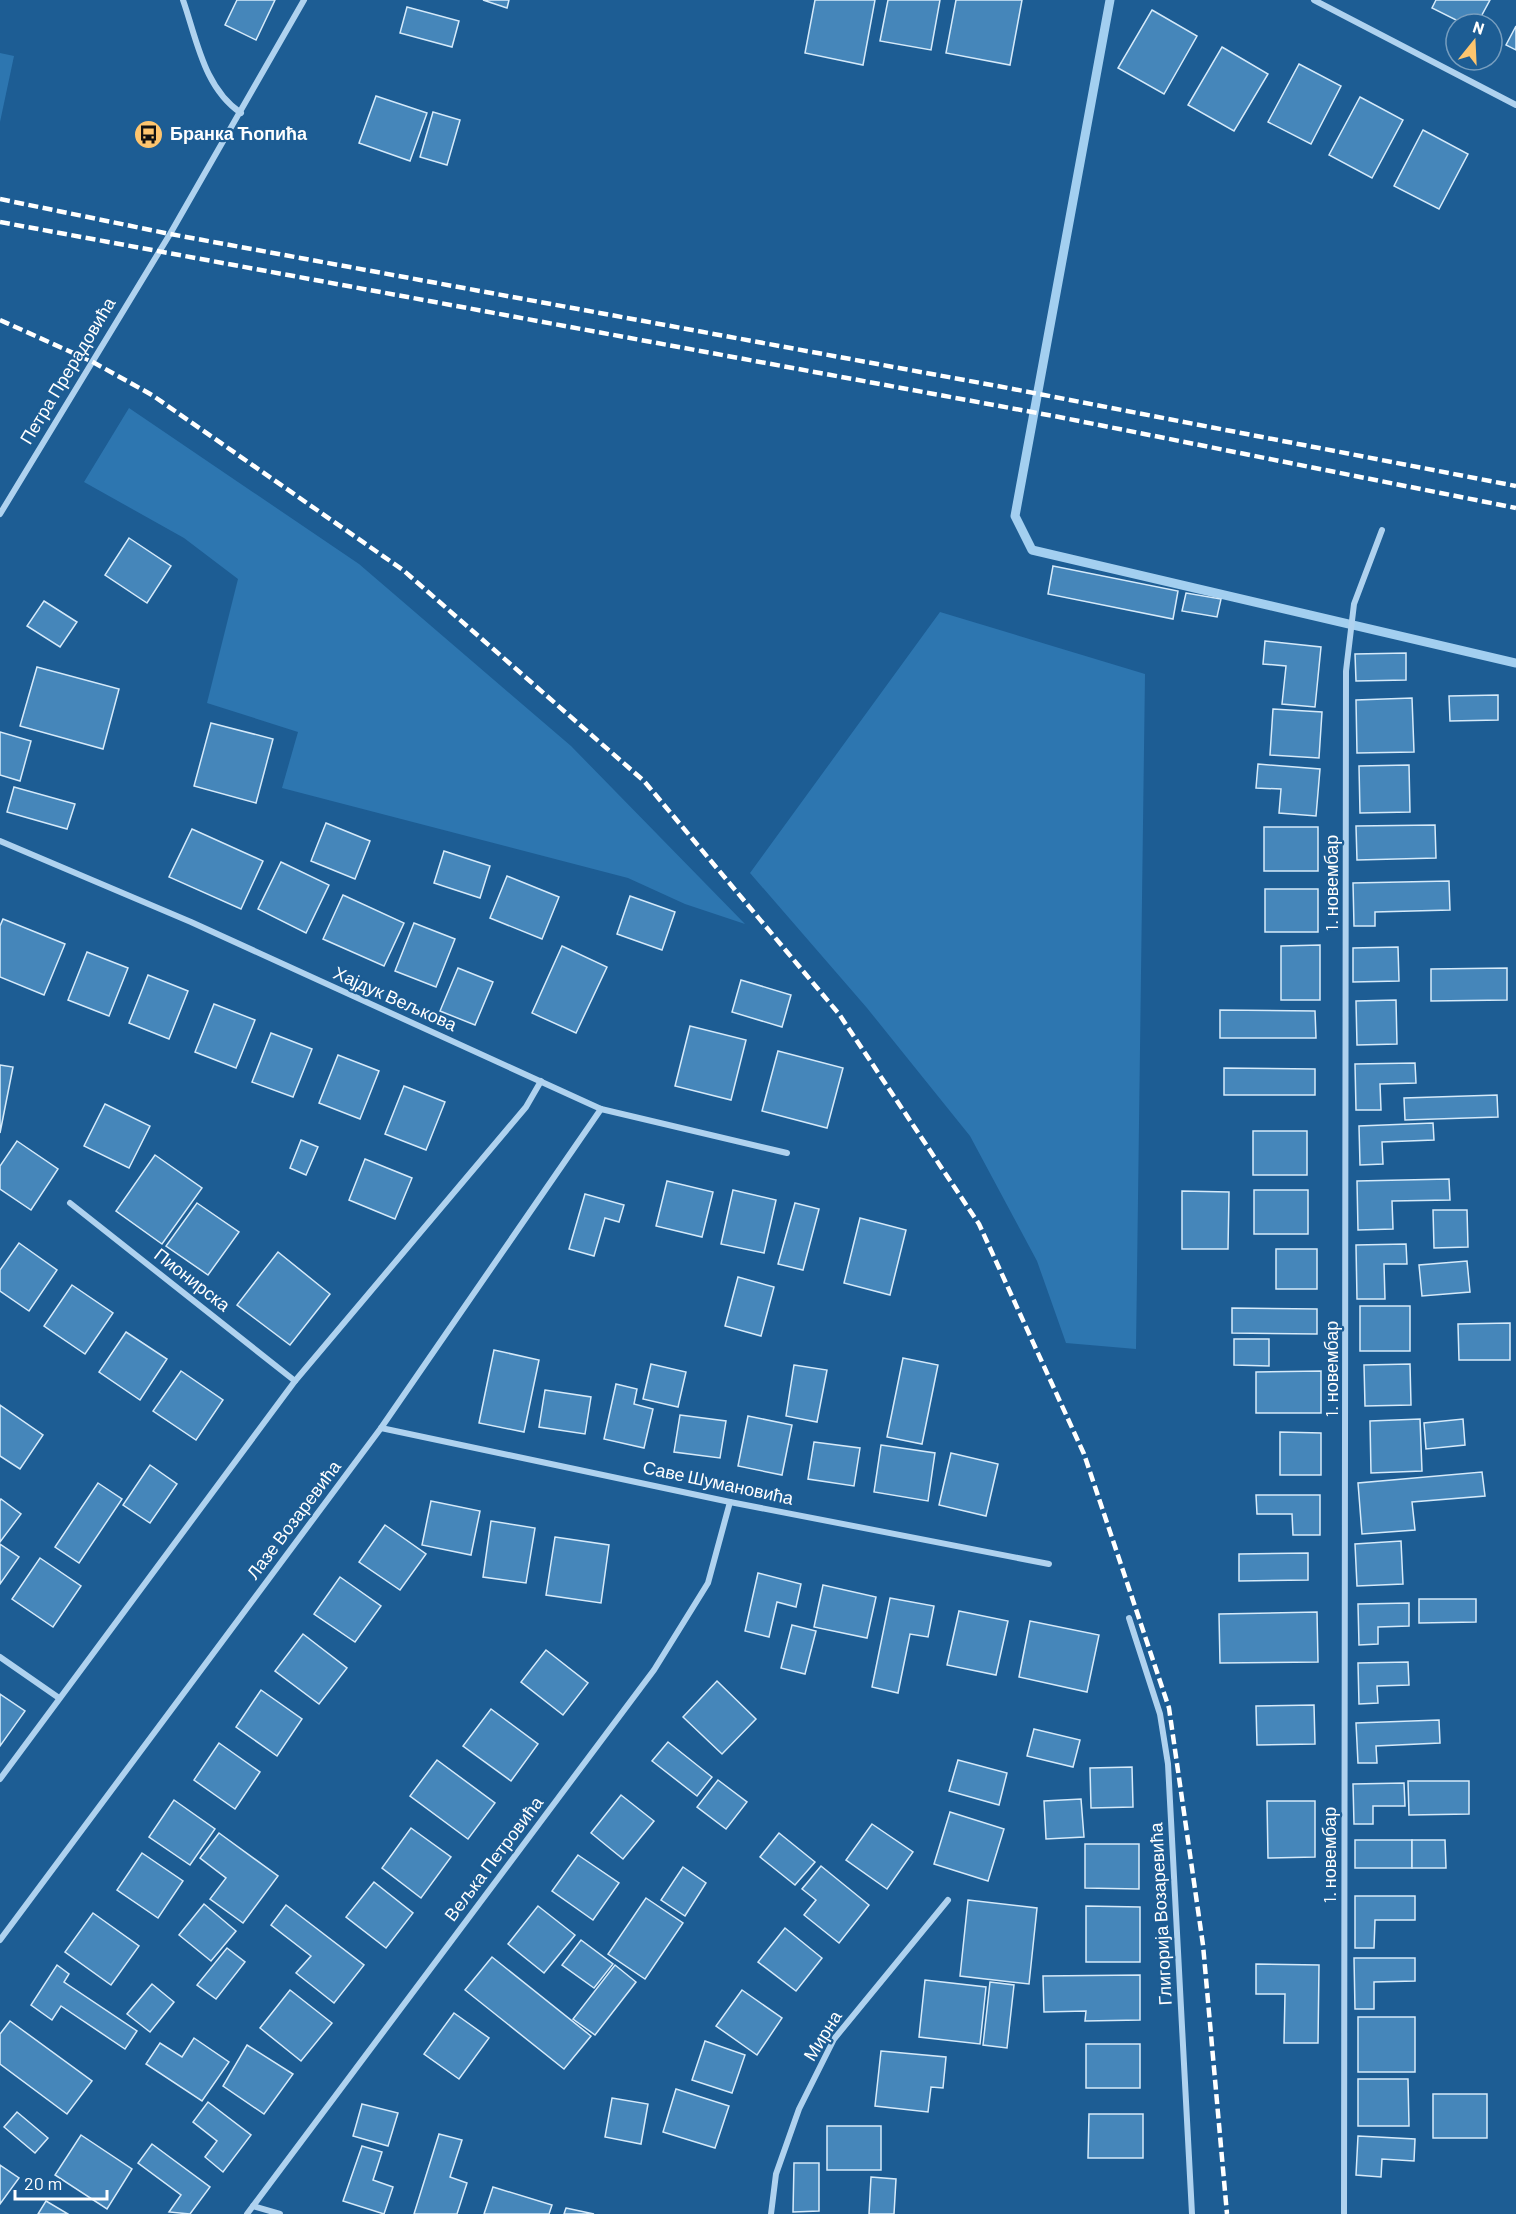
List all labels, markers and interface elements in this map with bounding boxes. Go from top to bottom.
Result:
north arrow [1444,12,1504,72]
text: N [1471,17,1487,38]
bus stop icon: Бранка Ћопића [133,118,165,150]
place label: Бранка Ћопића [170,122,308,144]
street label: Петра Прерадовића [15,292,120,448]
street label: 1. новембар [1320,835,1342,931]
street label: Хајдук Вељкова [330,961,461,1036]
street label: Пионирска [150,1243,236,1316]
street label: 1. новембар [1320,1321,1342,1417]
street label: Лазе Возаревића [241,1455,346,1583]
street label: Саве Шумановића [641,1455,797,1509]
street label: Вељка Петровића [439,1791,548,1925]
street label: 1. новембар [1318,1807,1340,1903]
street label: Глигорија Возаревића [1144,1821,1176,2006]
street label: Мирна [798,2005,847,2065]
scale bar [15,2163,106,2201]
text: 20 m [24,2172,62,2194]

